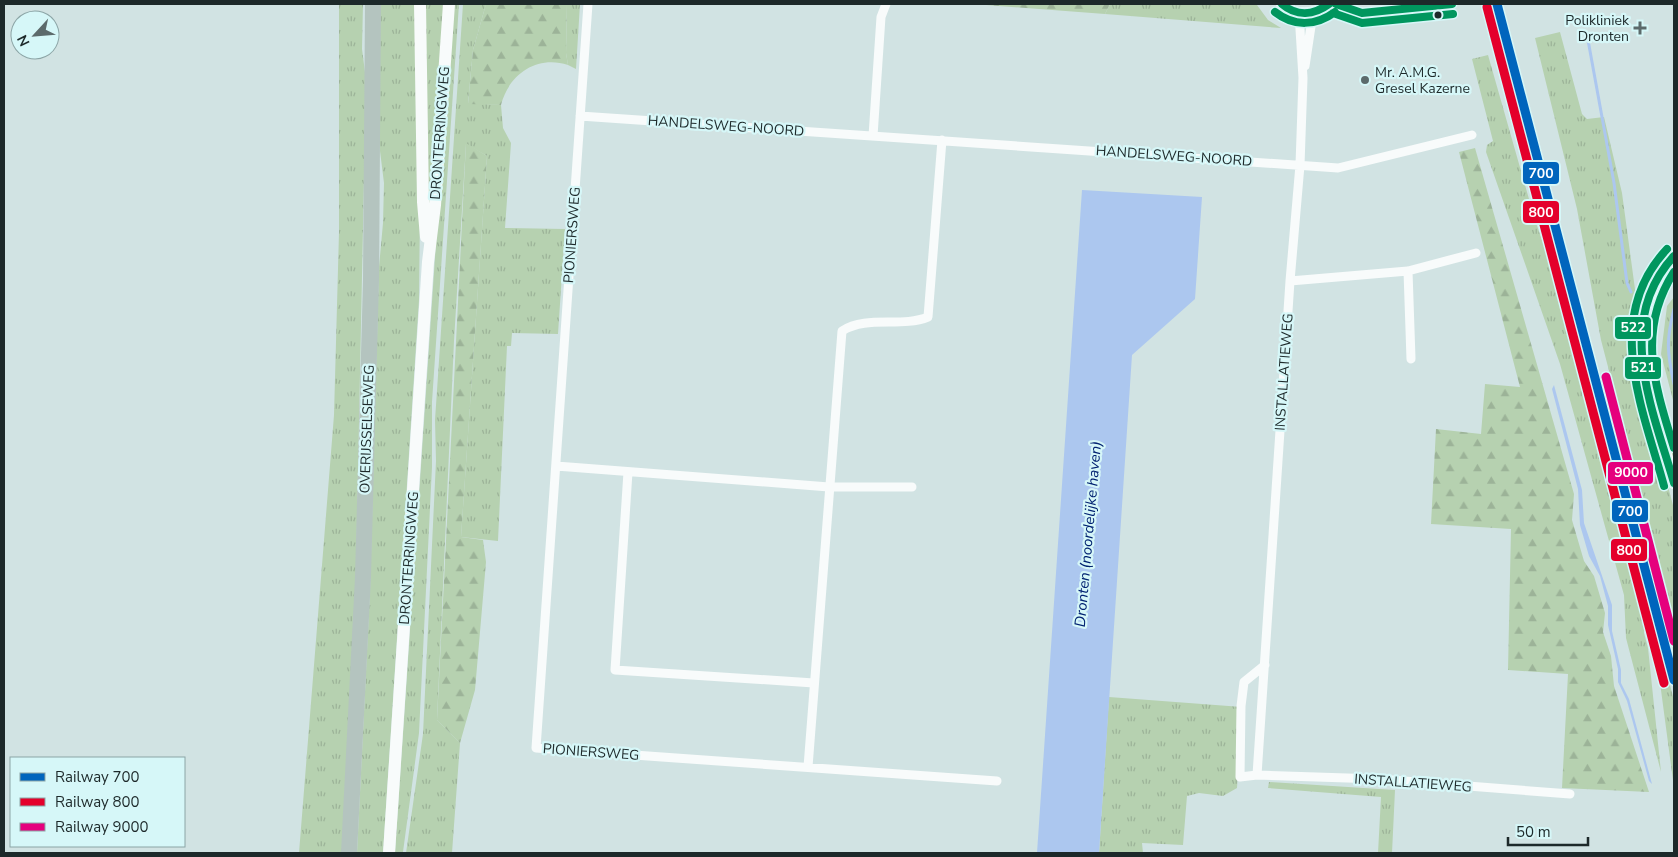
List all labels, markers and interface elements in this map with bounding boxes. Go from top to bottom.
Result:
north arrow [10,10,60,60]
unlabelled marker [1433,10,1443,20]
place label: Polikliniek Dronten [1565,11,1630,46]
marker: Polikliniek Dronten [1633,21,1647,35]
text: N [13,32,35,49]
place label: Mr. A.M.G. Gresel Kazerne [1375,63,1470,98]
street label: DRONTERRINGWEG [426,66,454,200]
marker: Mr. A.M.G. Gresel Kazerne [1359,74,1371,86]
street label: HANDELSWEG-NOORD [647,111,805,141]
street label: HANDELSWEG-NOORD [1095,141,1253,171]
line badge: 700 [1522,161,1560,185]
text: 700 [1528,164,1554,183]
street label: PIONIERSWEG [559,186,585,284]
line badge: 800 [1522,200,1560,224]
text: 800 [1528,203,1554,222]
street label: INSTALLATIEWEG [1270,313,1298,431]
line badge: 522 [1614,316,1652,340]
text: 522 [1620,318,1646,337]
line badge: 521 [1624,356,1662,380]
text: 521 [1630,358,1656,377]
street label: OVERIJSSELSEWEG [355,364,379,494]
water label: Dronten (noordelijke haven) [1070,440,1106,628]
line badge: 9000 [1607,461,1654,485]
text: 9000 [1614,463,1648,482]
street label: DRONTERRINGWEG [395,491,423,625]
line badge: 700 [1611,499,1649,523]
text: 700 [1617,502,1643,521]
line badge: 800 [1610,538,1648,562]
text: 800 [1616,541,1642,560]
street label: PIONIERSWEG [542,739,640,765]
legend [10,757,185,847]
text: Railway 700 [55,767,140,787]
street label: INSTALLATIEWEG [1354,769,1472,797]
text: Railway 800 [55,792,140,812]
scale bar [1508,814,1588,846]
text: Railway 9000 [55,817,149,837]
text: 50 m [1516,822,1551,842]

